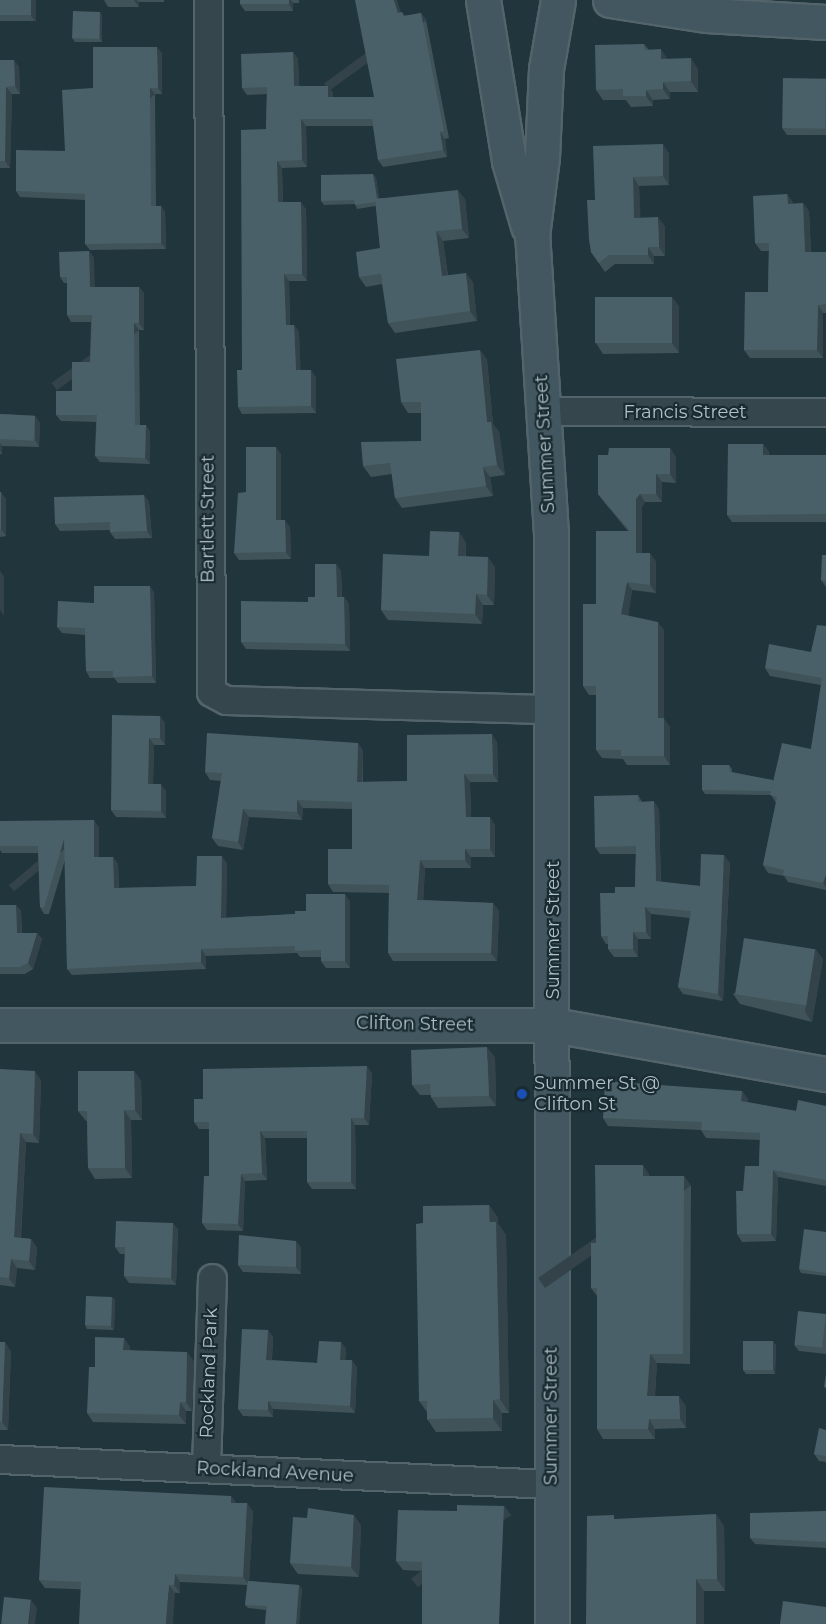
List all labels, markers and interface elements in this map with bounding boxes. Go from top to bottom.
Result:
street label: Summer Street [531,374,559,514]
street label: Francis Street [623,401,747,423]
street label: Bartlett Street [197,455,219,583]
street label: Summer Street [542,861,564,999]
street label: Clifton Street [356,1012,474,1036]
place label: Summer St @ Clifton St [534,1073,660,1116]
marker: Summer St @ Clifton St [515,1087,529,1101]
street label: Rockland Park [196,1307,222,1439]
street label: Summer Street [540,1347,562,1485]
street label: Rockland Avenue [196,1457,354,1487]

